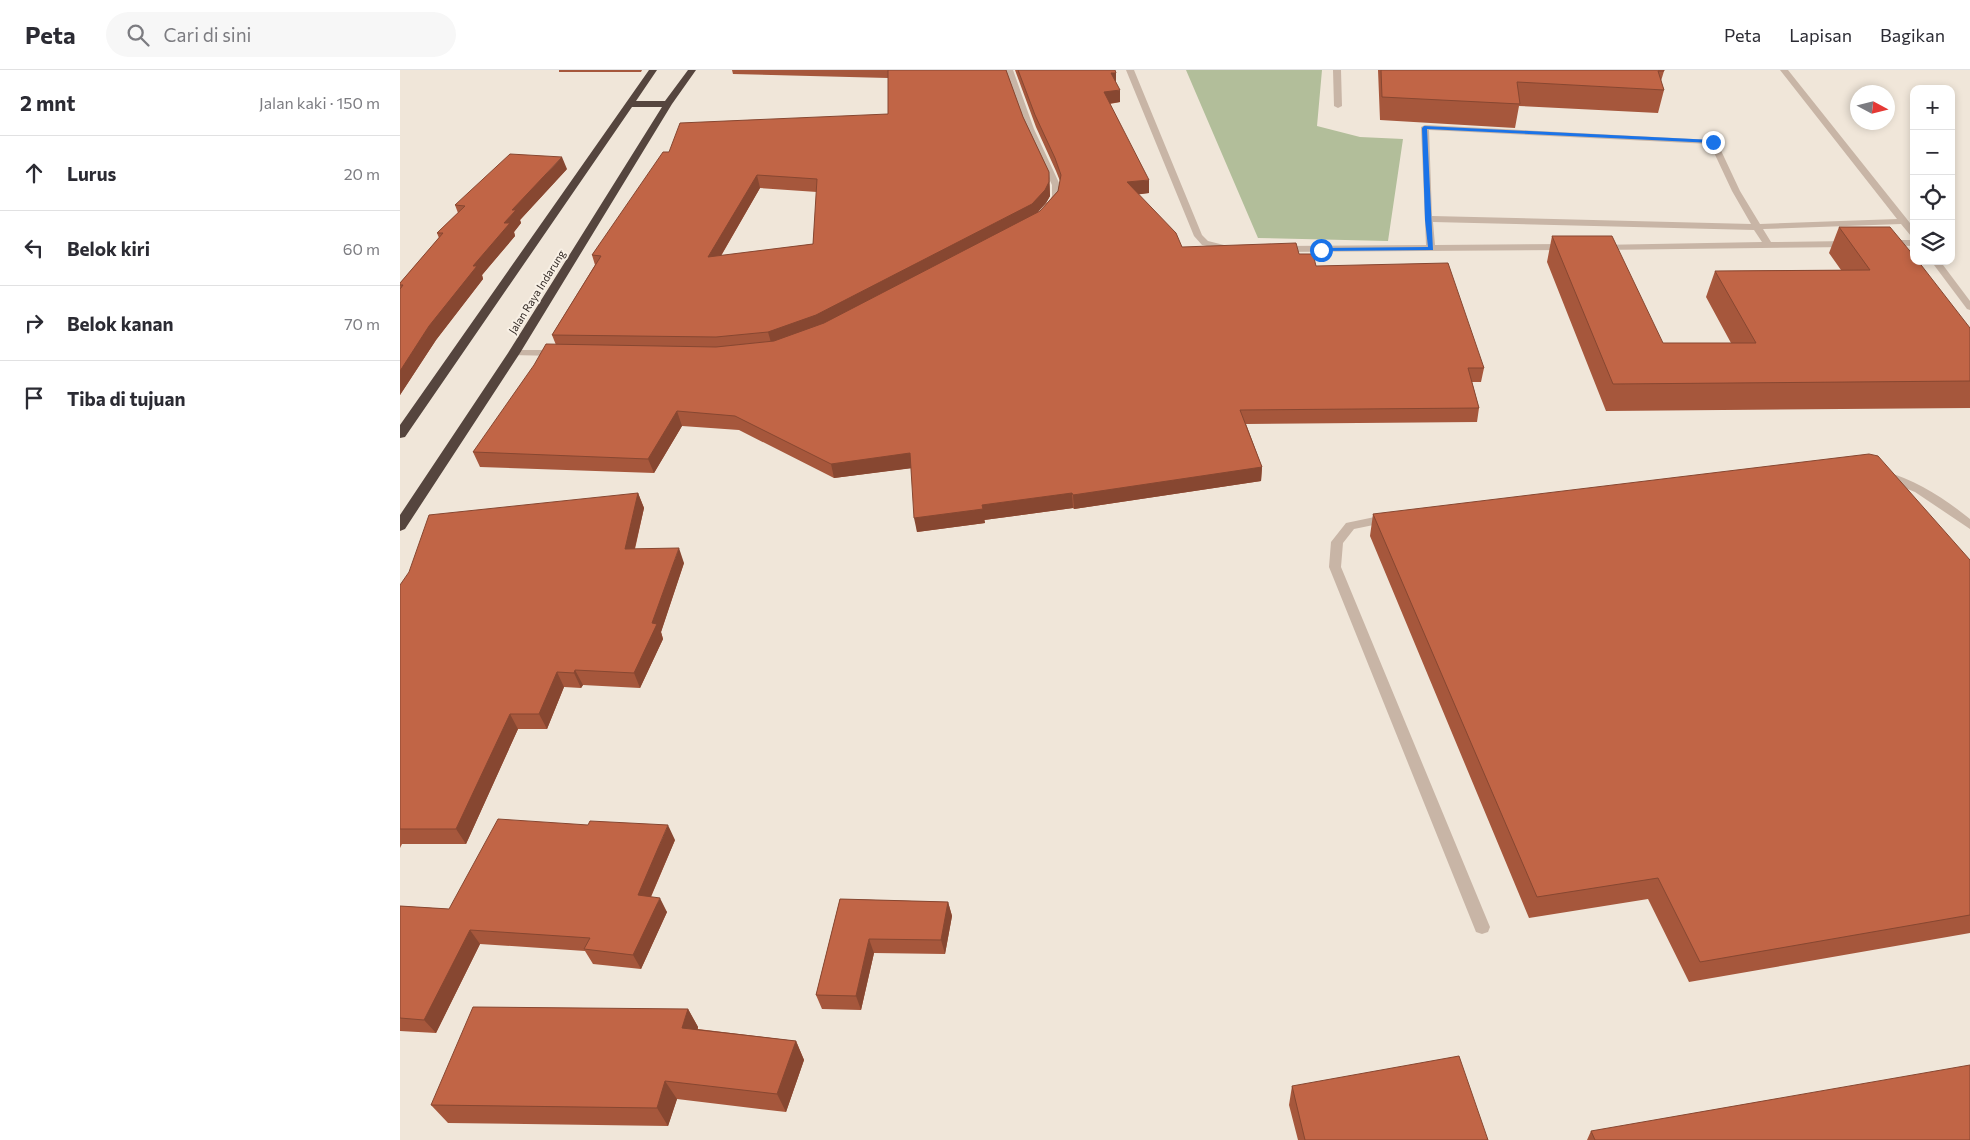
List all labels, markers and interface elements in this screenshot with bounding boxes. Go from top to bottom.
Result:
search box [106,12,456,57]
text: Peta [25,20,76,49]
icon: search [124,21,152,49]
text: Cari di sini [164,23,251,46]
text: Peta [1724,24,1761,46]
text: Lapisan [1789,24,1852,46]
text: Bagikan [1880,24,1945,46]
north arrow [1850,85,1895,130]
map controls [1910,85,1955,265]
button: + [1910,85,1955,130]
text: 2 mnt [20,90,75,115]
text: Jalan kaki · 150 m [259,93,380,112]
button: − [1910,130,1955,175]
route end [1702,131,1725,154]
icon: ahead [20,159,48,187]
text: Lurus [67,162,116,185]
text: 20 m [344,164,380,183]
button: locate [1910,175,1955,220]
button: layers [1910,220,1955,265]
icon: left [20,234,48,262]
text: Belok kiri [67,237,150,260]
text: 60 m [343,239,380,258]
route start [1310,239,1333,262]
street label: Jalan Raya Indarung [505,247,569,337]
icon: right [20,309,48,337]
text: Belok kanan [67,312,174,335]
text: 70 m [344,314,380,333]
icon: arrive [20,384,48,412]
text: Tiba di tujuan [67,387,185,410]

